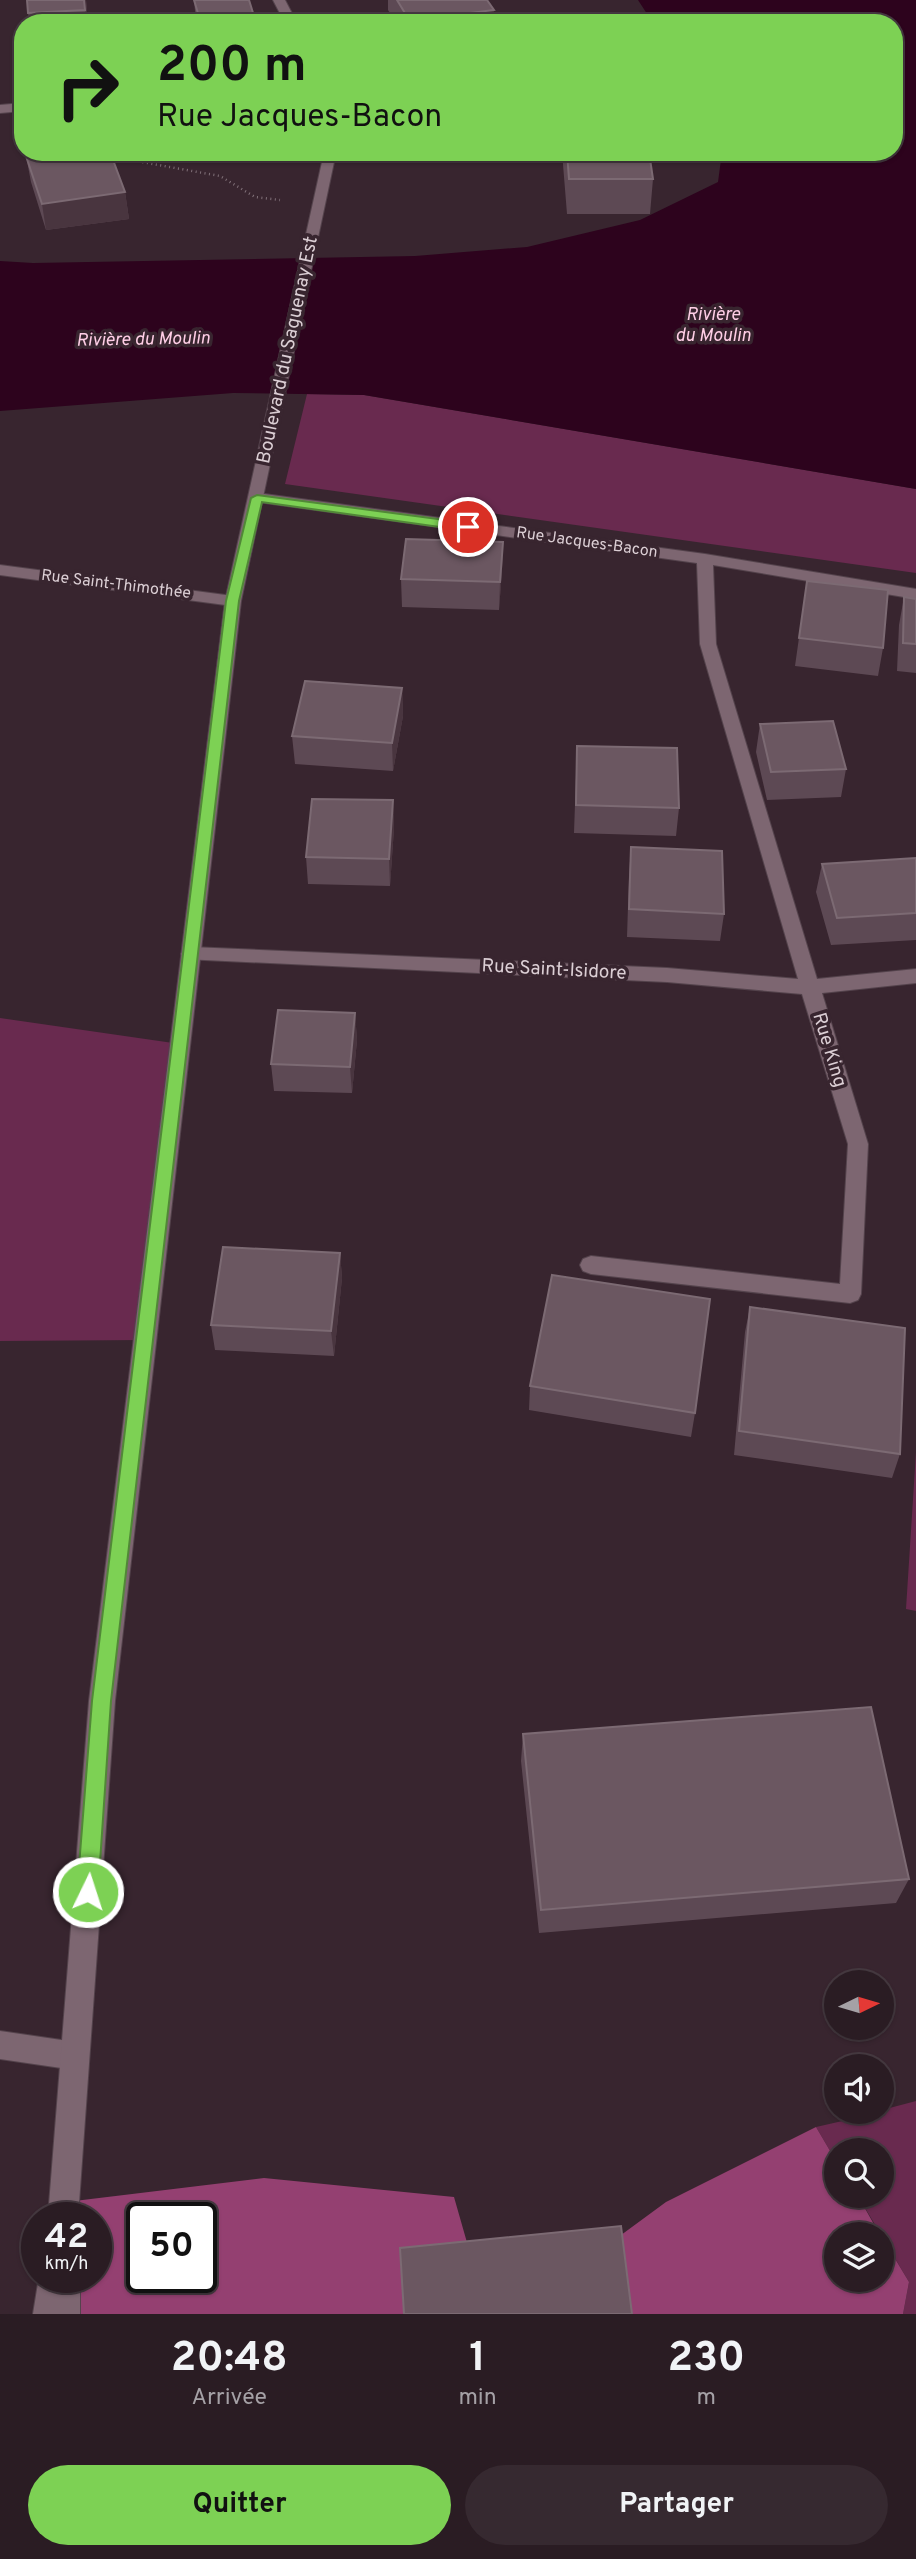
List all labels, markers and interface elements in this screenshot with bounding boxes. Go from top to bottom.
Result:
text: 200 m [157,37,307,99]
icon: right [42,42,133,133]
text: Rue Jacques-Bacon [157,98,442,138]
street label: Boulevard du Saguenay Est [252,234,324,466]
water label: Rivière du Moulin [675,304,751,348]
water label: Rivière du Moulin [76,327,210,353]
pin [438,497,498,557]
icon: arrive [449,508,487,546]
street label: Rue Jacques-Bacon [515,523,659,563]
street label: Rue Saint-Thimothée [40,566,192,604]
street label: Rue Saint-Isidore [481,954,627,986]
street label: Rue King [806,1010,852,1090]
position arrow [51,1855,125,1929]
north arrow [824,1970,894,2040]
map controls [824,1970,894,2292]
button: sound [824,2054,894,2124]
button: search [824,2138,894,2208]
speed limit sign: 50 [126,2202,217,2293]
text: 42 [45,2216,88,2260]
button: layers [824,2222,894,2292]
text: km/h [45,2253,88,2276]
text: 20:48 [171,2333,288,2386]
text: 1 [469,2333,486,2386]
text: 230 [667,2333,745,2386]
text: Arrivée [191,2384,267,2413]
text: min [458,2384,497,2413]
text: m [697,2384,716,2413]
button: Quitter [28,2465,451,2545]
button: Partager [465,2465,888,2545]

